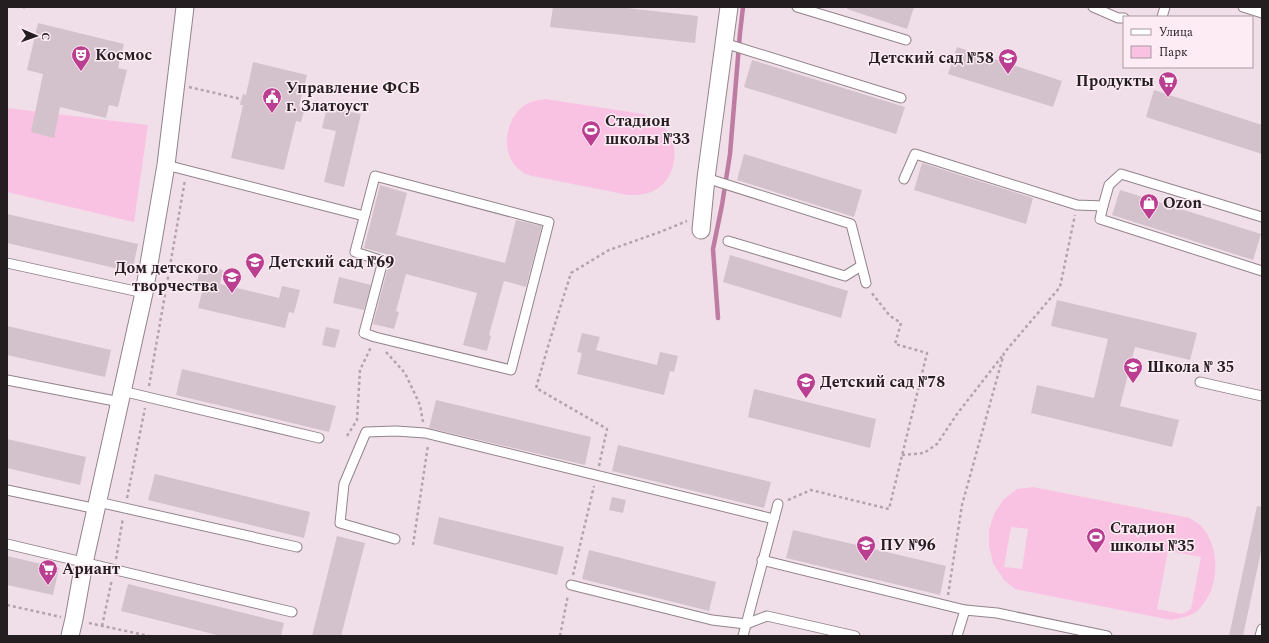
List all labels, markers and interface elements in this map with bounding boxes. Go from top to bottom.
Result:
north arrow [16,16,56,56]
legend [1123,16,1253,68]
text: Улица [1159,23,1193,42]
text: С [37,32,54,41]
place label: Космос [95,43,153,67]
text: Парк [1159,43,1188,62]
theatre icon: Космос [70,44,92,72]
place label: Детский сад №58 [869,46,994,70]
school or university icon: Детский сад №58 [997,47,1019,75]
place label: Продукты [1076,69,1154,93]
supermarket icon: Продукты [1157,70,1179,98]
place label: Управление ФСБ г. Златоуст [286,76,420,118]
public building icon: Управление ФСБ г. Златоуст [261,86,283,114]
place label: Стадион школы №33 [605,109,690,151]
sports icon: Стадион школы №33 [580,119,602,147]
place label: Ozon [1163,191,1202,215]
shop icon: Ozon [1138,192,1160,220]
place label: Детский сад №69 [269,250,394,274]
school or university icon: Детский сад №69 [244,251,266,279]
place label: Дом детского творчества [115,256,219,298]
school or university icon: Дом детского творчества [221,266,243,294]
place label: Школа № 35 [1147,355,1235,379]
school or university icon: Школа № 35 [1122,356,1144,384]
place label: Детский сад №78 [820,370,945,394]
school or university icon: Детский сад №78 [795,371,817,399]
place label: Стадион школы №35 [1110,516,1195,558]
sports icon: Стадион школы №35 [1085,526,1107,554]
place label: ПУ №96 [880,533,936,557]
school or university icon: ПУ №96 [855,534,877,562]
place label: Ариант [62,557,120,581]
supermarket icon: Ариант [37,558,59,586]

